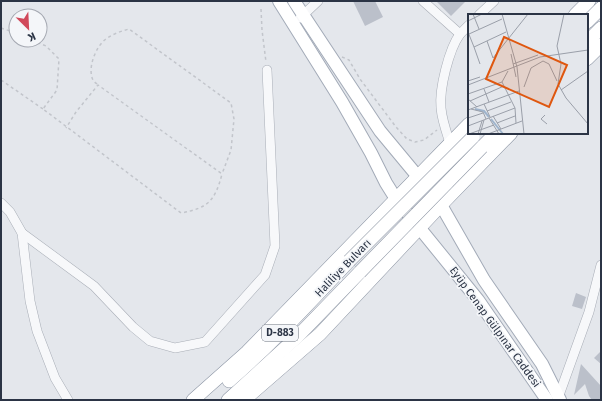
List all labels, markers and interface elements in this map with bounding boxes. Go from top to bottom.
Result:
north arrow [8,8,48,48]
inset map [468,14,588,134]
text: K [25,29,38,44]
street label: Haliliye Bulvarı [312,236,374,300]
street label: Eyüp Cenap Gülpınar Caddesi [447,264,543,390]
road number: D-883 [262,325,298,341]

